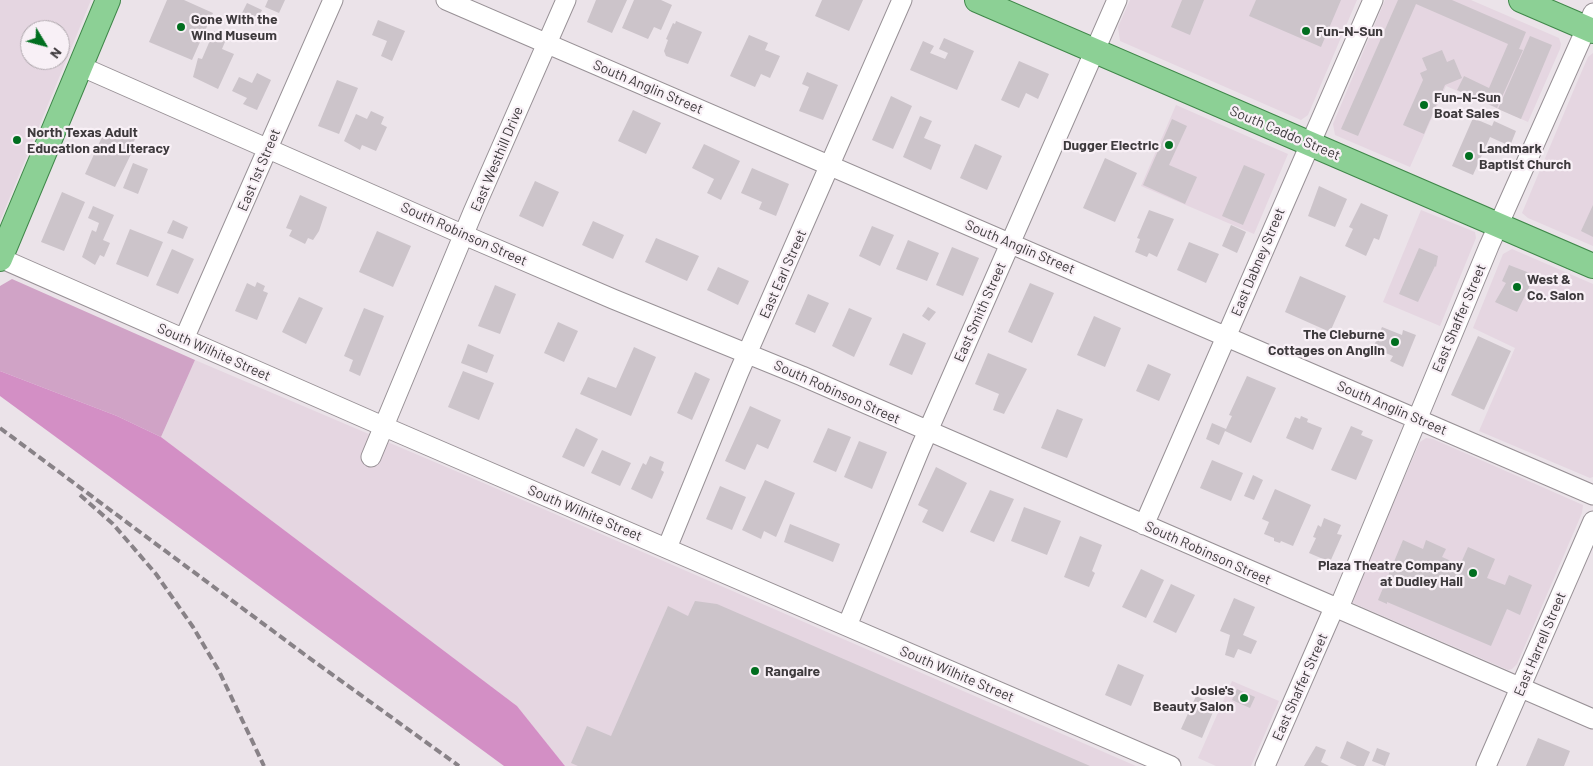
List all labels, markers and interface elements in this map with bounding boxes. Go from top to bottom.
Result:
place label: Gone With the Wind Museum [191,11,278,44]
north arrow [20,20,70,70]
marker: Gone With the Wind Museum [175,21,187,33]
place label: Fun-N-Sun [1316,23,1383,39]
marker: Fun-N-Sun [1300,25,1312,37]
text: N [47,45,66,63]
street label: South Anglin Street [591,56,705,118]
place label: Fun-N-Sun Boat Sales [1434,89,1501,121]
marker: Fun-N-Sun Boat Sales [1418,99,1430,111]
street label: South Caddo Street [1227,102,1343,164]
street label: East Westhill Drive [467,104,527,214]
place label: North Texas Adult Education and Literacy [27,124,170,156]
street label: East 1st Street [234,126,284,214]
marker: North Texas Adult Education and Literacy [11,134,23,146]
place label: Dugger Electric [1063,137,1159,153]
marker: Dugger Electric [1163,139,1175,151]
place label: Landmark Baptist Church [1479,140,1571,172]
marker: Landmark Baptist Church [1463,150,1475,162]
street label: South Robinson Street [398,199,530,269]
street label: East Dabney Street [1228,205,1288,319]
street label: South Anglin Street [963,216,1077,278]
street label: East Earl Street [756,227,810,321]
street label: East Smith Street [951,260,1009,364]
street label: East Shaffer Street [1429,261,1489,375]
place label: West & Co. Salon [1527,271,1584,304]
marker: West & Co. Salon [1511,281,1523,293]
street label: South Wilhite Street [155,319,273,385]
place label: The Cleburne Cottages on Anglin [1268,326,1385,358]
marker: The Cleburne Cottages on Anglin [1389,336,1401,348]
street label: South Robinson Street [771,357,903,427]
street label: South Anglin Street [1335,377,1449,439]
street label: South Wilhite Street [525,481,645,545]
street label: South Robinson Street [1142,518,1274,588]
place label: Plaza Theatre Company at Dudley Hall [1318,557,1463,590]
marker: Plaza Theatre Company at Dudley Hall [1467,567,1479,579]
street label: East Harrell Street [1510,589,1570,699]
street label: East Shaffer Street [1269,631,1331,743]
street label: South Wilhite Street [897,642,1017,706]
place label: Rangaire [765,663,820,679]
marker: Rangaire [749,665,761,677]
place label: Josie's Beauty Salon [1153,682,1234,714]
marker: Josie's Beauty Salon [1238,692,1250,704]

